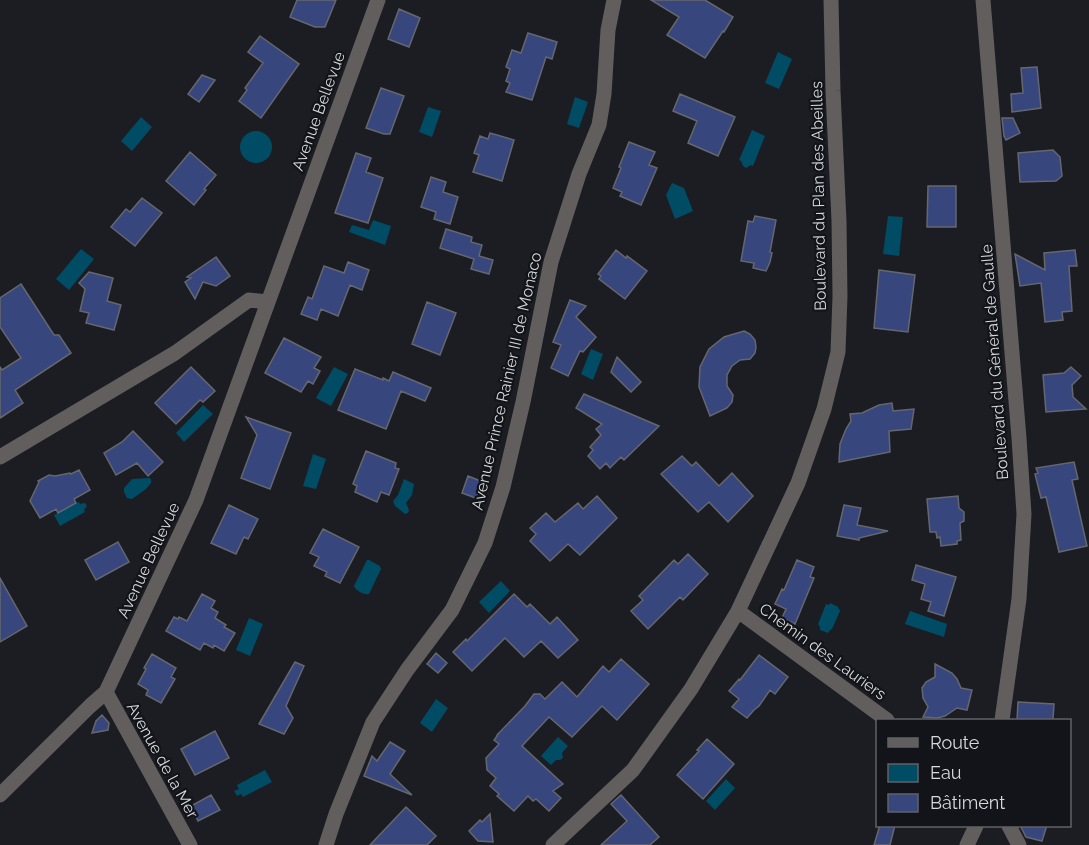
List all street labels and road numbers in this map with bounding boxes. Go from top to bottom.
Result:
street label: Avenue Bellevue [288,49,349,173]
street label: Boulevard du Plan des Abeilles [807,81,830,311]
street label: Boulevard du Général de Gaulle [977,243,1012,480]
street label: Avenue Prince Rainier III de Monaco [468,250,545,512]
street label: Avenue Bellevue [113,499,184,621]
street label: Chemin des Lauriers [756,599,890,704]
street label: Avenue de la Mer [123,699,202,822]

